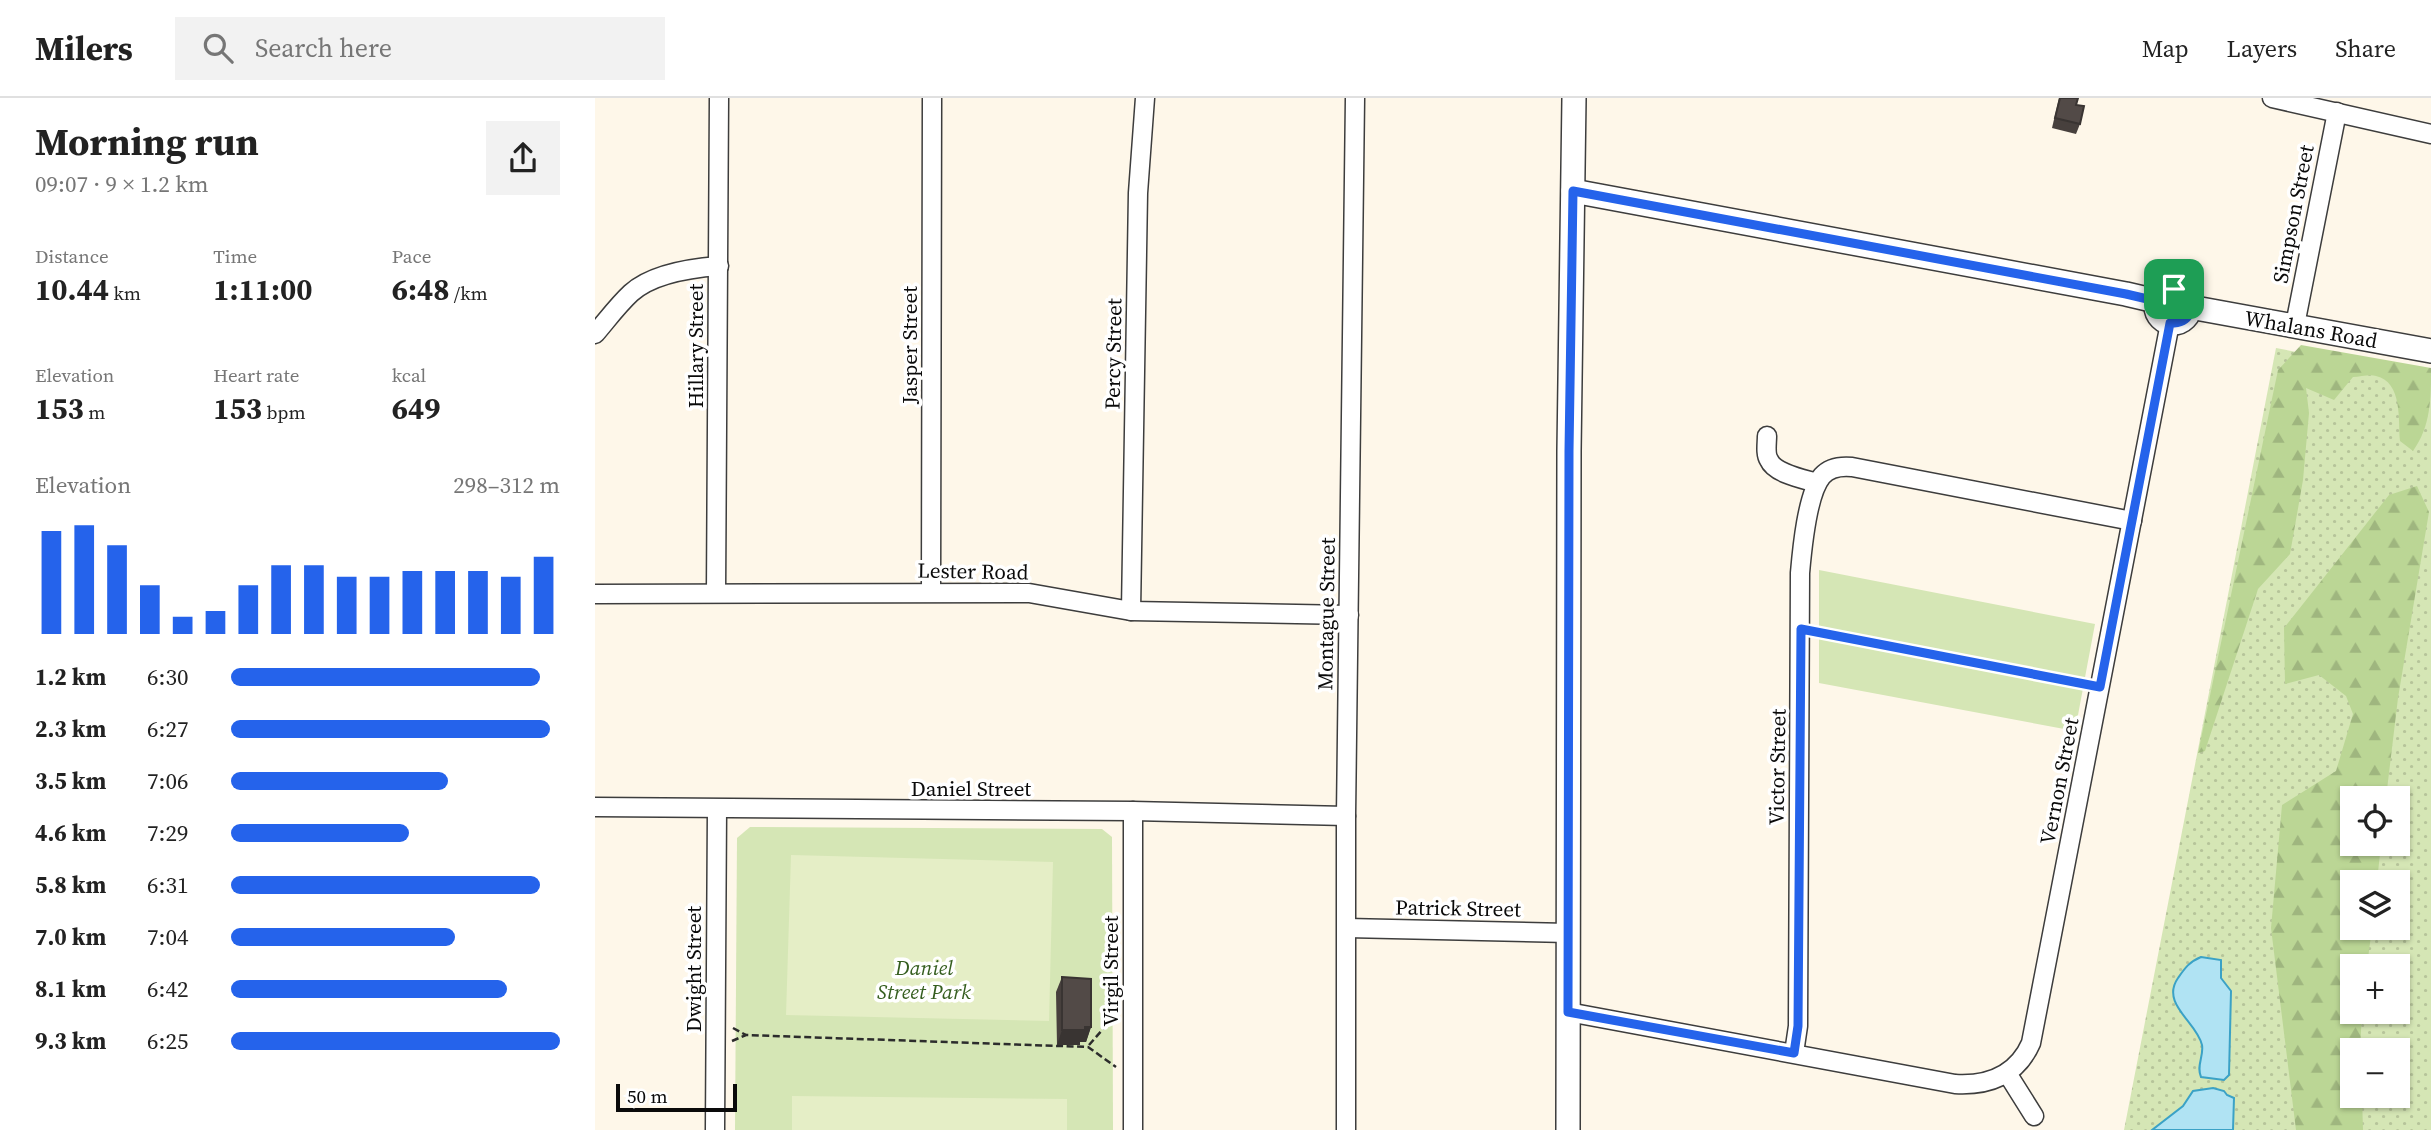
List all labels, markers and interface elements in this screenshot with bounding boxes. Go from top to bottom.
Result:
search box [175,17,665,80]
text: Milers [35,26,133,71]
icon: search [199,29,237,67]
text: Search here [255,30,392,66]
text: Map [2142,32,2189,65]
text: Layers [2227,32,2297,65]
text: Share [2335,32,2396,65]
text: Morning run [35,116,259,168]
button: share [486,121,560,195]
street label: Simpson Street [2265,142,2321,286]
text: 09:07 · 9 × 1.2 km [35,168,209,200]
text: Distance [35,243,109,269]
text: Time [213,243,257,269]
text: Pace [392,243,431,269]
pin [2144,259,2204,319]
text: 10.44 [35,269,109,310]
text: 1:11:00 [213,269,313,310]
text: 6:48 [392,269,449,310]
icon: arrive [2155,270,2193,308]
text: km [109,280,141,306]
text: /km [449,280,488,306]
street label: Hillary Street [681,283,710,408]
street label: Jasper Street [895,286,924,405]
street label: Percy Street [1098,298,1128,410]
street label: Whalans Road [2242,303,2380,355]
text: Elevation [35,362,114,388]
text: Heart rate [213,362,299,388]
text: kcal [392,362,426,388]
text: 153 [35,388,84,429]
text: 153 [213,388,262,429]
text: 649 [392,388,440,429]
text: m [84,399,105,425]
text: bpm [262,399,306,425]
text: Elevation [35,469,131,501]
text: 298–312 m [453,469,560,501]
street label: Montague Street [1310,537,1342,691]
street label: Lester Road [917,556,1029,586]
text: 1.2 km [35,661,106,693]
text: 6:30 [147,661,188,693]
street label: Victor Street [1761,708,1793,825]
text: 2.3 km [35,713,106,745]
text: 6:27 [147,713,188,745]
street label: Vernon Street [2033,715,2086,847]
text: 3.5 km [35,765,106,797]
text: 7:06 [147,765,188,797]
street label: Daniel Street [911,774,1031,803]
map controls [2340,786,2410,1108]
button: locate [2340,786,2410,856]
text: 4.6 km [35,817,106,849]
text: 7:29 [147,817,188,849]
text: 5.8 km [35,869,106,901]
text: 6:31 [147,869,188,901]
button: layers [2340,870,2410,940]
street label: Patrick Street [1395,892,1521,924]
street label: Dwight Street [679,906,708,1032]
street label: Virgil Street [1096,915,1125,1027]
text: 7.0 km [35,921,106,953]
text: 7:04 [147,921,188,953]
park label: Daniel Street Park [877,953,971,1006]
button: + [2340,954,2410,1024]
text: 8.1 km [35,973,106,1005]
text: 6:42 [147,973,188,1005]
text: 9.3 km [35,1025,106,1057]
text: 6:25 [147,1025,188,1057]
button: − [2340,1038,2410,1108]
scale bar [616,1081,737,1113]
text: 50 m [627,1083,668,1109]

